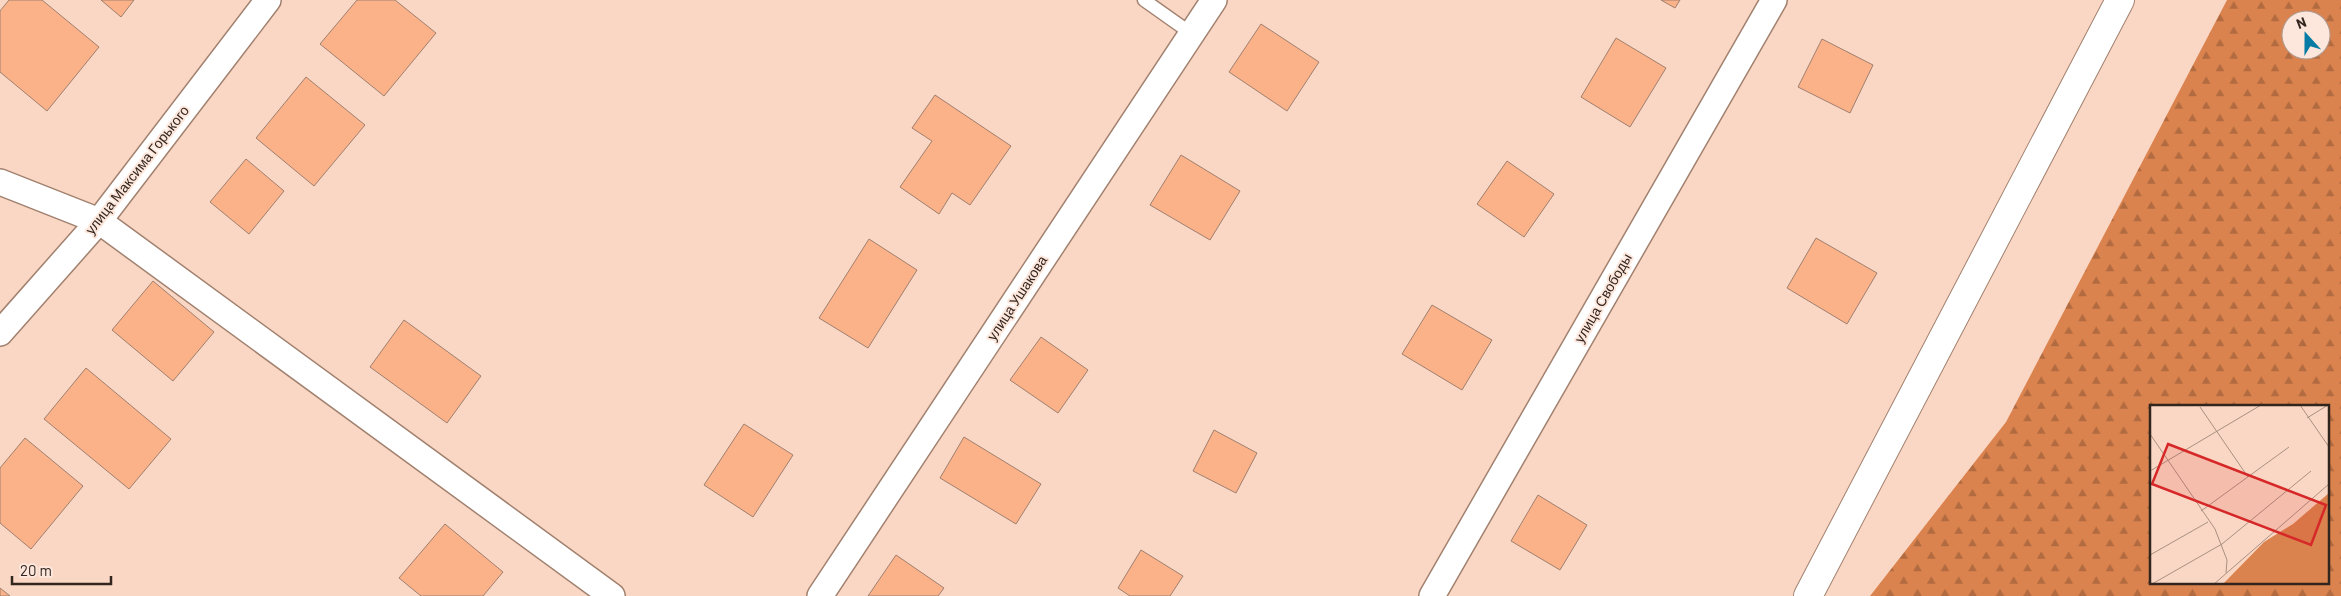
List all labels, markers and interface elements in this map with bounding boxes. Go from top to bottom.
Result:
north arrow [2281,10,2331,60]
text: N [2294,13,2309,32]
street label: улица Максима Горького [81,102,192,237]
street label: улица Свободы [1570,250,1635,345]
street label: улица Ушакова [983,252,1050,343]
inset map [2150,405,2328,584]
scale bar [12,554,111,586]
text: 20 m [20,561,52,579]

